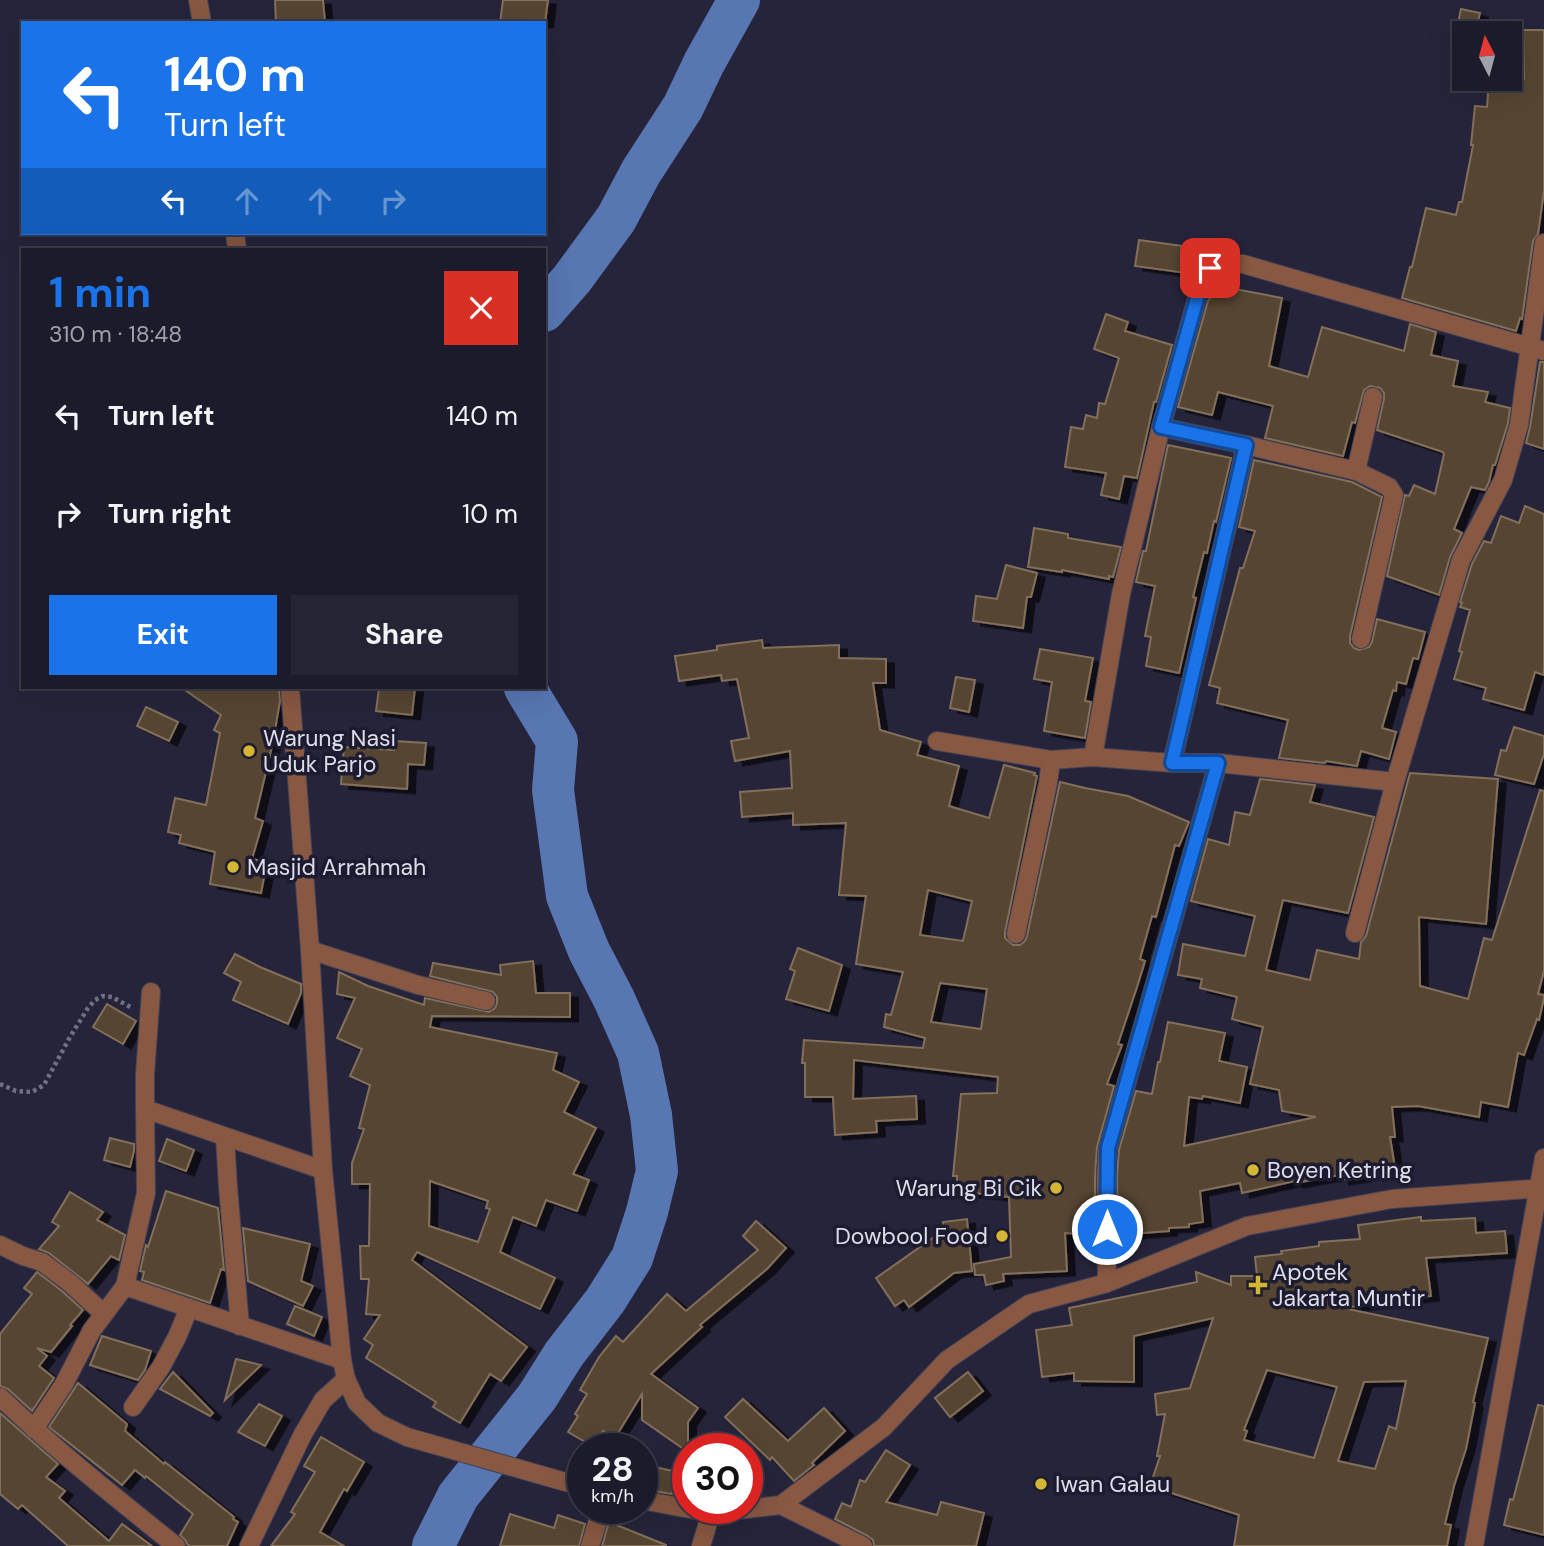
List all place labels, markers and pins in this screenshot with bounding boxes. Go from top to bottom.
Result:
pin [1180,238,1240,298]
place label: Warung Nasi Uduk Parjo [263,723,396,779]
marker: Warung Nasi Uduk Parjo [241,743,257,759]
place label: Masjid Arrahmah [247,852,426,882]
marker: Masjid Arrahmah [225,859,241,875]
place label: Boyen Ketring [1267,1155,1412,1185]
marker: Boyen Ketring [1245,1162,1261,1178]
place label: Warung Bi Cik [895,1173,1042,1203]
marker: Warung Bi Cik [1048,1180,1064,1196]
place label: Dowbool Food [835,1221,988,1251]
marker: Dowbool Food [994,1228,1010,1244]
place label: Apotek Jakarta Muntir [1272,1257,1425,1313]
marker: Apotek Jakarta Muntir [1250,1277,1266,1293]
place label: Iwan Galau [1055,1469,1170,1499]
marker: Iwan Galau [1033,1476,1049,1492]

